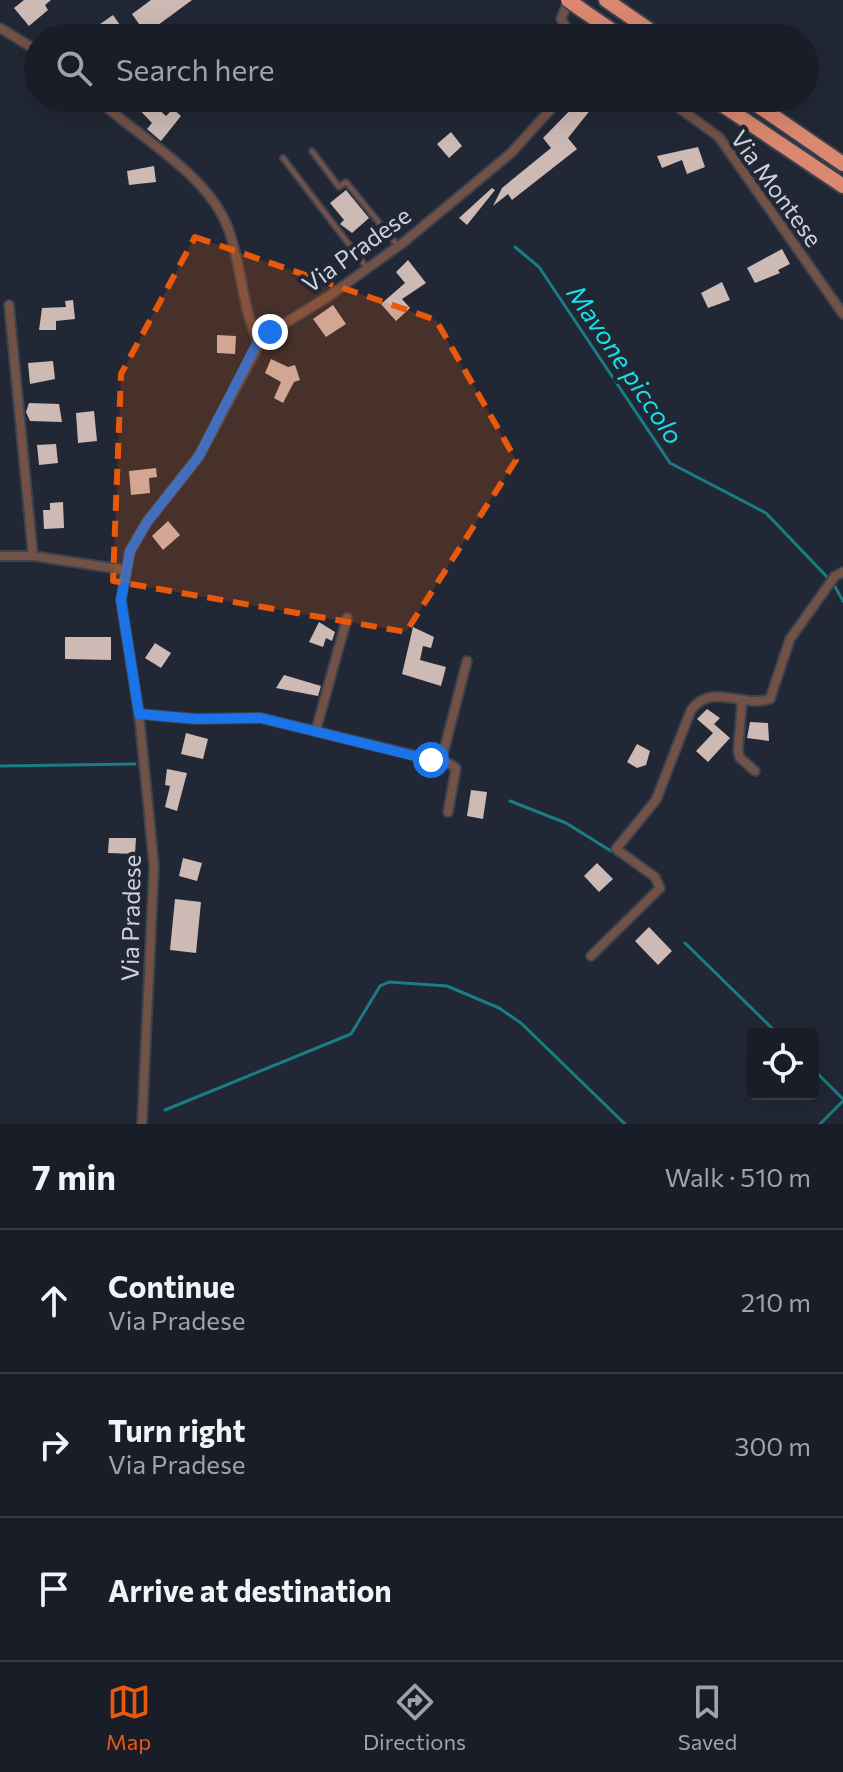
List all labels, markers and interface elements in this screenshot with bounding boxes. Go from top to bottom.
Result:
search box [24,24,819,112]
icon: search [52,46,96,90]
text: Search here [116,50,275,87]
street label: Via Montese [725,124,829,252]
street label: Via Pradese [296,200,416,298]
water label: Mavone piccolo [561,278,691,450]
route end [252,314,288,350]
route start [413,742,449,778]
street label: Via Pradese [114,854,146,982]
map controls [747,1028,819,1100]
button: locate [747,1028,819,1100]
text: 7 min [32,1155,116,1197]
text: Walk · 510 m [665,1161,811,1192]
text: Continue [108,1267,235,1304]
icon: ahead [32,1279,76,1323]
text: 210 m [741,1286,811,1317]
text: Via Pradese [108,1304,245,1335]
text: Turn right [108,1411,245,1448]
icon: right [32,1423,76,1467]
text: 300 m [735,1430,811,1461]
text: Via Pradese [108,1448,245,1479]
icon: arrive [32,1567,76,1611]
text: Arrive at destination [108,1571,392,1608]
tab: Map [106,1680,151,1755]
tab: Directions [363,1680,466,1755]
tab: Saved [678,1680,737,1755]

